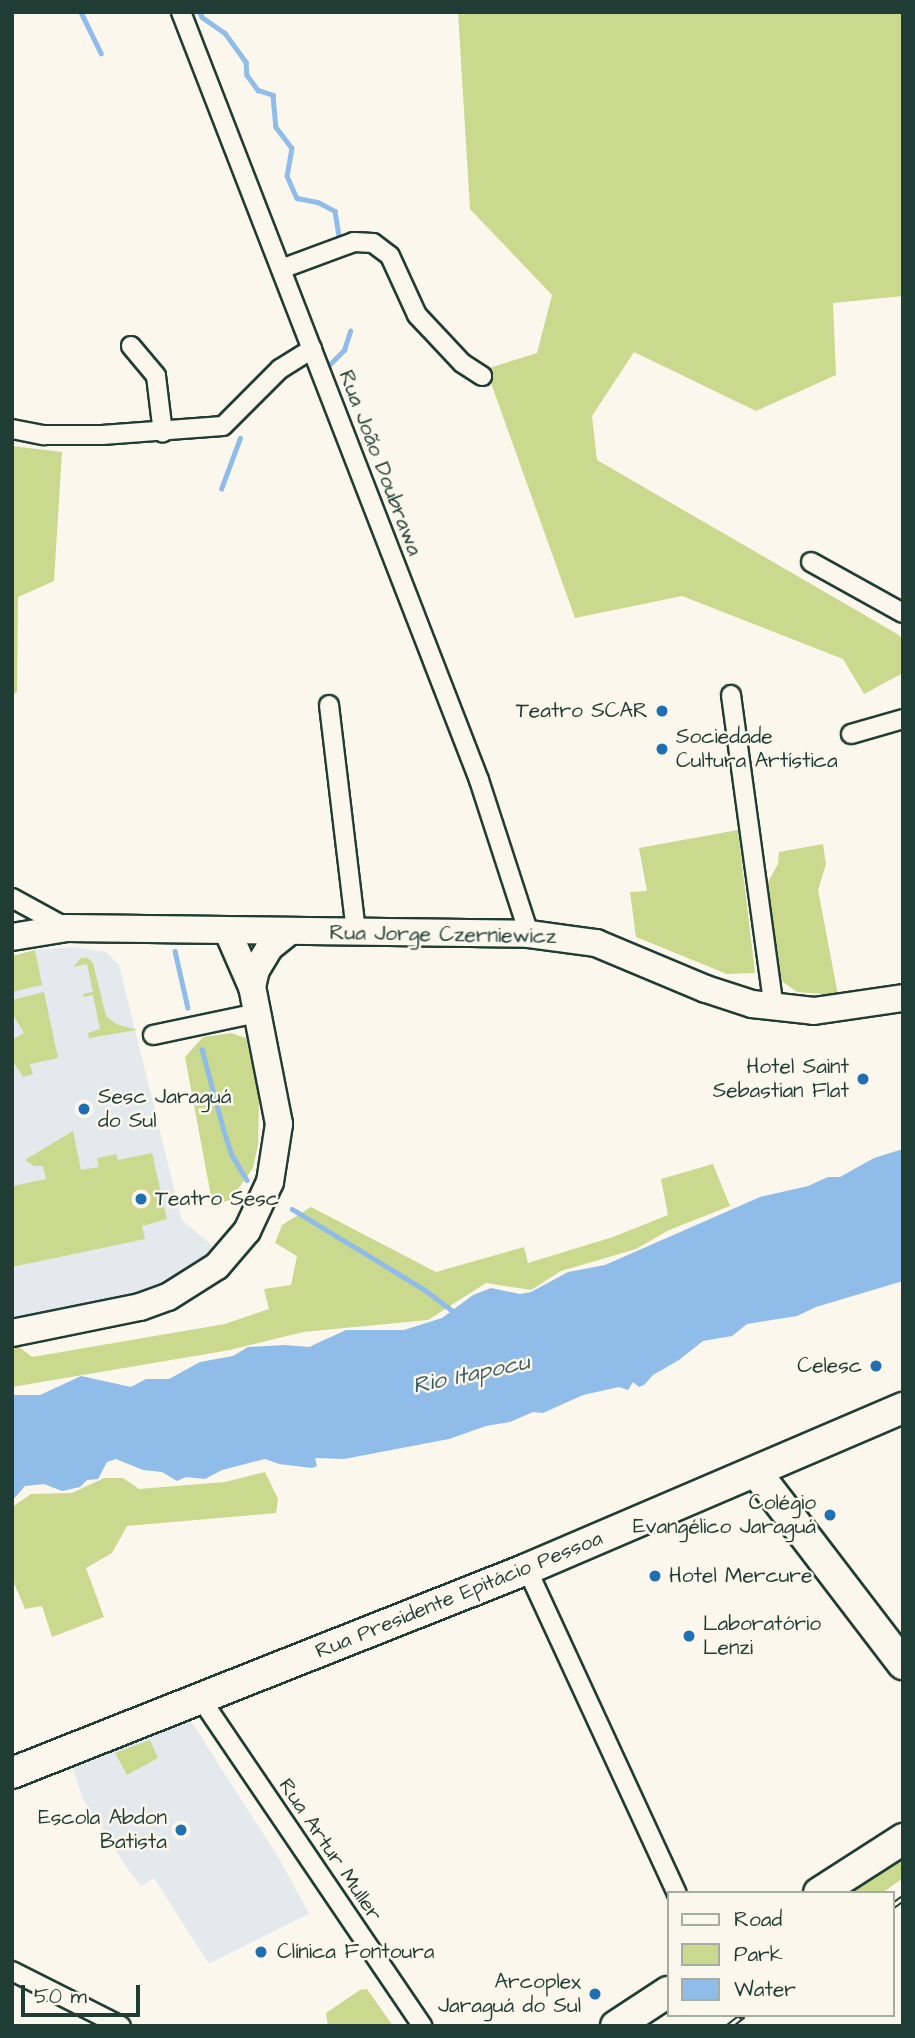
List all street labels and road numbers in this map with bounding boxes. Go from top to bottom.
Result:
street label: Rua João Doubrawa [333,367,427,559]
street label: Rua Jorge Czerniewicz [329,920,557,950]
street label: Rua Presidente Epitácio Pessoa [312,1526,606,1664]
street label: Rua Artur Muller [273,1774,387,1926]

